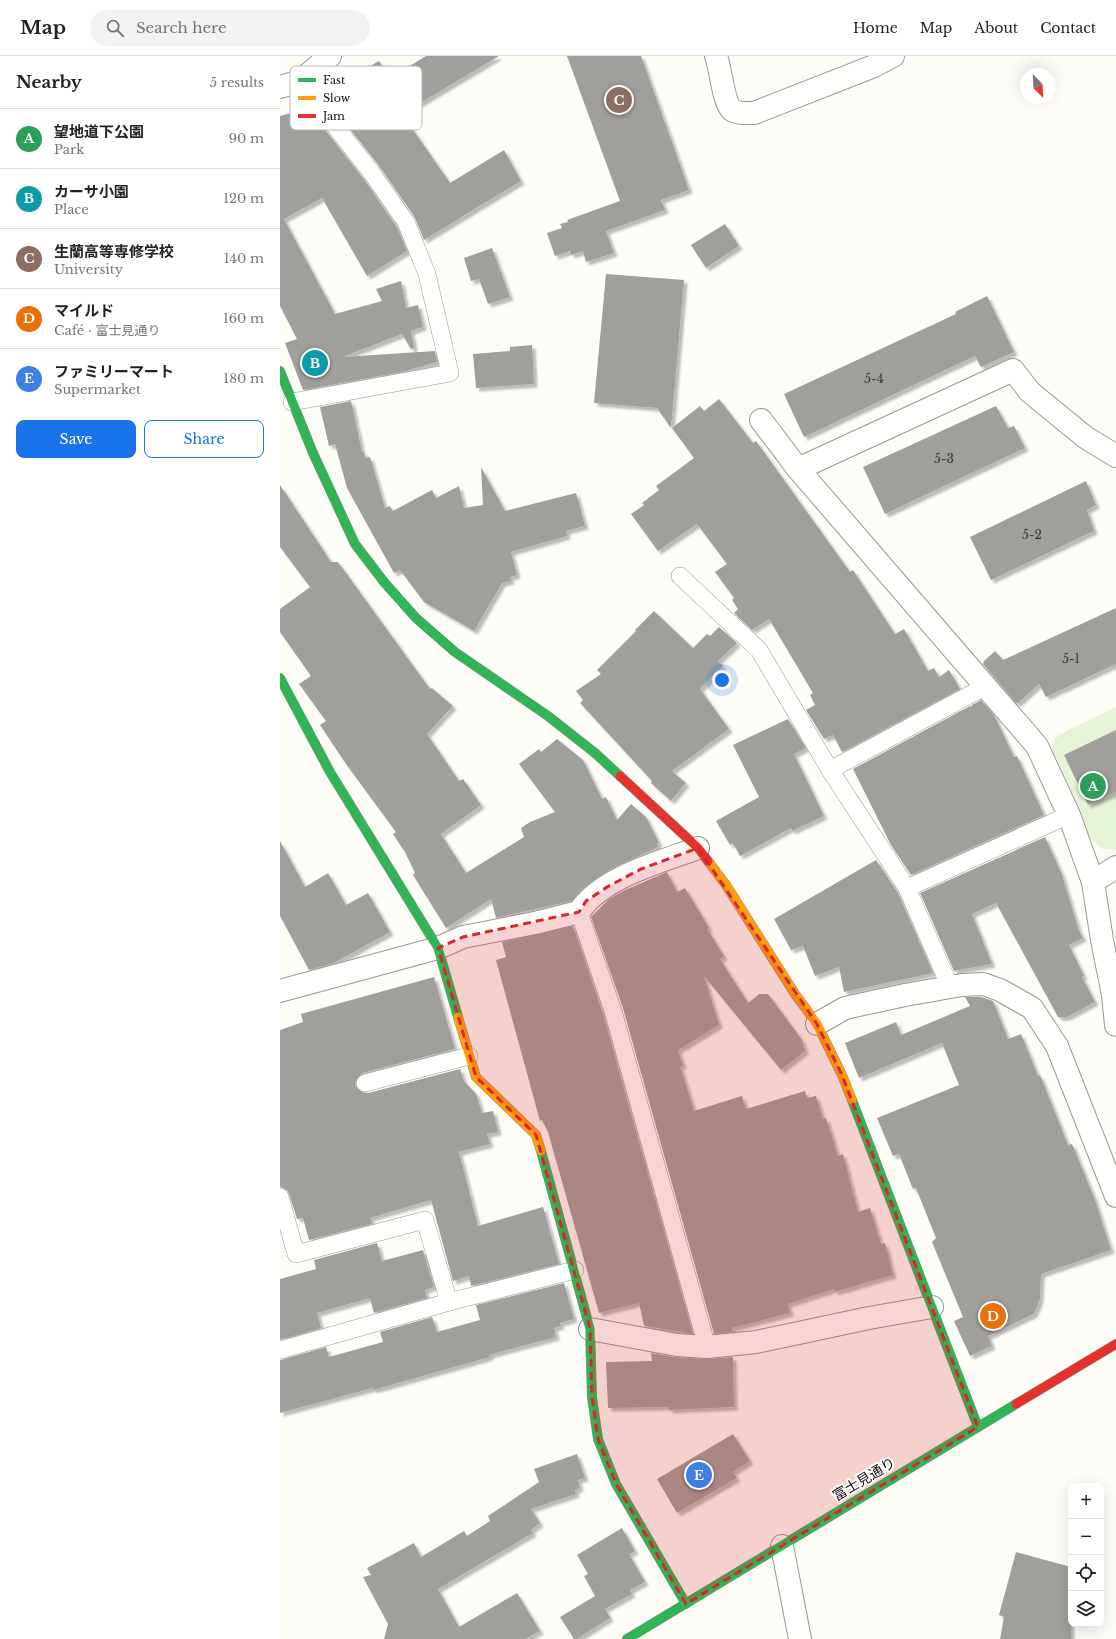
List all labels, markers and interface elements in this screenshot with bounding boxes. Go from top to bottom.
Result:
search box [90,10,370,46]
text: Map [20,16,66,39]
icon: search [104,17,126,39]
text: Search here [136,18,227,37]
text: Home [853,19,898,37]
text: Map [920,19,952,37]
text: About [974,19,1018,37]
text: Contact [1040,19,1096,37]
legend [290,66,422,130]
north arrow [1020,68,1056,104]
text: Nearby [16,72,82,93]
text: Fast [323,73,346,87]
text: 5 results [210,74,264,91]
pin: C [606,85,632,115]
text: Slow [323,91,351,105]
text: Jam [321,109,345,123]
text: 望地道下公園 [54,122,144,141]
text: A [24,130,34,147]
text: 90 m [229,130,264,147]
text: Park [54,141,84,158]
text: カーサ小園 [54,182,129,201]
text: B [24,190,34,207]
text: 120 m [223,190,264,207]
text: Place [54,201,89,218]
text: 生蘭高等専修学校 [54,242,174,261]
text: C [24,250,34,267]
text: 140 m [224,250,264,267]
text: University [54,261,123,278]
text: マイルド [54,301,114,320]
text: D [23,310,35,327]
text: 160 m [223,310,264,327]
text: Café · 富士見通り [54,322,160,339]
pin: B [302,348,328,378]
text: ファミリーマート [54,362,174,381]
text: E [24,370,34,387]
text: 180 m [223,370,264,387]
house number: 5-4 [864,371,884,386]
text: Supermarket [54,381,141,398]
button: Save [16,420,136,458]
button: Share [144,420,264,458]
house number: 5-3 [934,451,954,466]
house number: 5-2 [1022,527,1042,542]
house number: 5-1 [1062,651,1080,666]
your location [712,670,732,690]
pin: A [1080,771,1106,801]
pin: D [980,1301,1006,1331]
street label: 富士見通り [829,1453,899,1505]
pin: E [686,1460,712,1490]
map controls [1068,1483,1104,1627]
button: + [1068,1483,1104,1519]
button: − [1068,1519,1104,1555]
button: locate [1068,1555,1104,1591]
button: layers [1068,1591,1104,1627]

